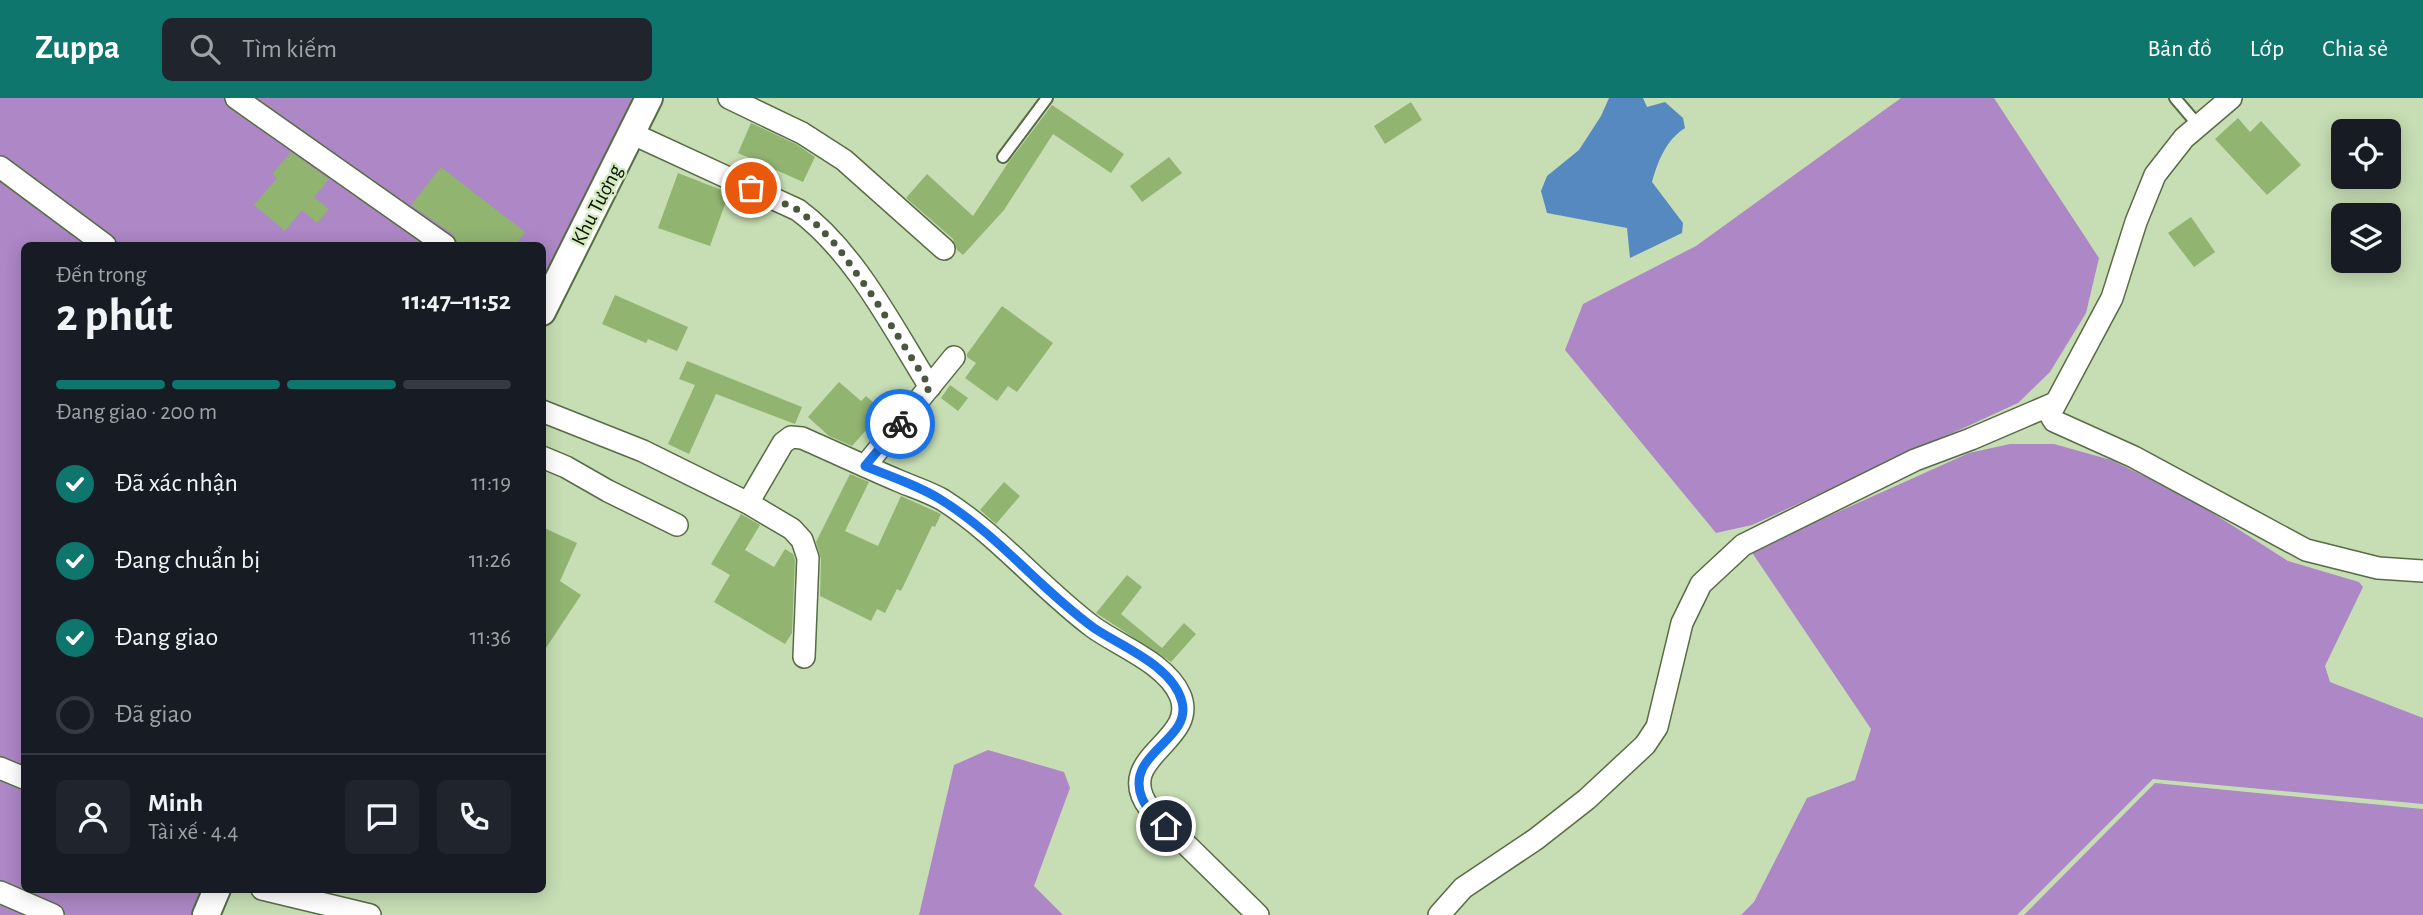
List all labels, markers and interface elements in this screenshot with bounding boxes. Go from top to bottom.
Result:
search box [162,18,652,81]
icon: search [186,30,224,68]
text: Zuppa [35,32,120,65]
text: Tìm kiếm [242,36,337,62]
text: Bản đồ [2147,37,2212,61]
text: Lớp [2250,37,2284,61]
text: Chia sẻ [2322,37,2388,61]
map controls [2331,119,2401,273]
button: locate [2331,119,2401,189]
pin [721,158,781,218]
street label: Khu Tượng [568,160,627,249]
icon: bag [732,169,770,207]
button: layers [2331,203,2401,273]
text: Đến trong [56,264,147,287]
text: 11:47–11:52 [402,288,511,314]
text: 2 phút [56,293,173,339]
courier [865,389,935,459]
text: Đang giao · 200 m [56,401,217,424]
icon: bike [881,405,919,443]
icon: check [56,465,94,503]
text: Đã xác nhận [115,470,238,496]
text: 11:19 [471,472,511,495]
icon: check [56,542,94,580]
text: Đang chuẩn bị [115,547,260,573]
text: 11:26 [469,549,511,572]
icon: check [56,619,94,657]
text: Đang giao [115,624,218,650]
text: 11:36 [470,626,511,649]
text: Đã giao [115,701,192,727]
button: person [56,780,130,854]
button: chat [345,780,419,854]
button: phone [437,780,511,854]
text: Minh [148,790,203,816]
pin [1136,796,1196,856]
icon: home [1147,807,1185,845]
text: Tài xế · 4.4 [148,821,238,844]

